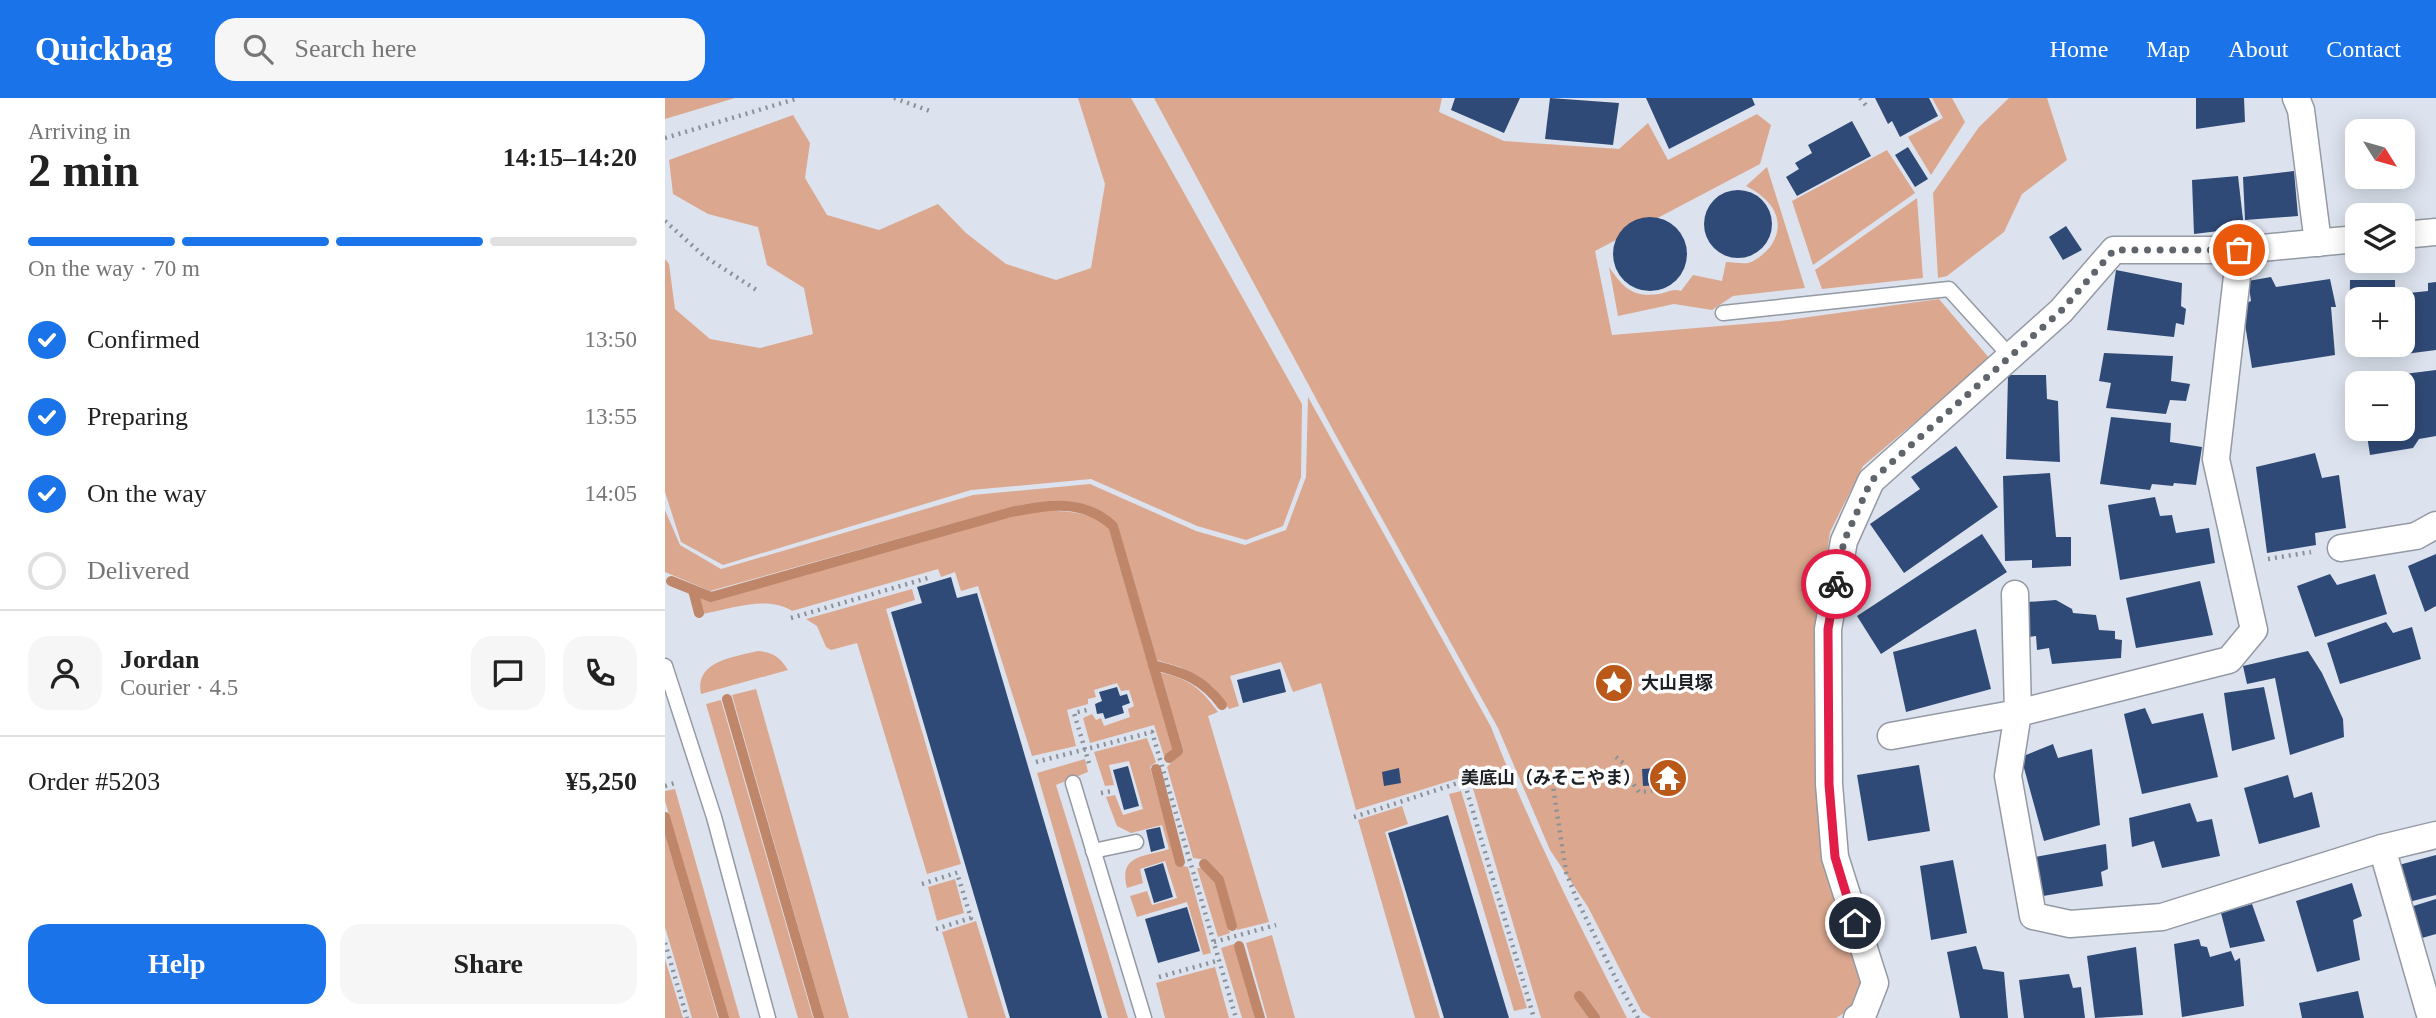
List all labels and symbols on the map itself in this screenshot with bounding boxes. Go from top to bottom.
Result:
north arrow [2345,119,2415,189]
pin [2209,220,2269,280]
courier [1801,549,1871,619]
place icon: 大山貝塚 [1593,662,1635,704]
place label: 大山貝塚 [1641,673,1713,693]
temple icon: 美底山（みそこやま） [1647,757,1689,799]
place label: 美底山（みそこやま） [1461,768,1641,788]
pin [1825,893,1885,953]

